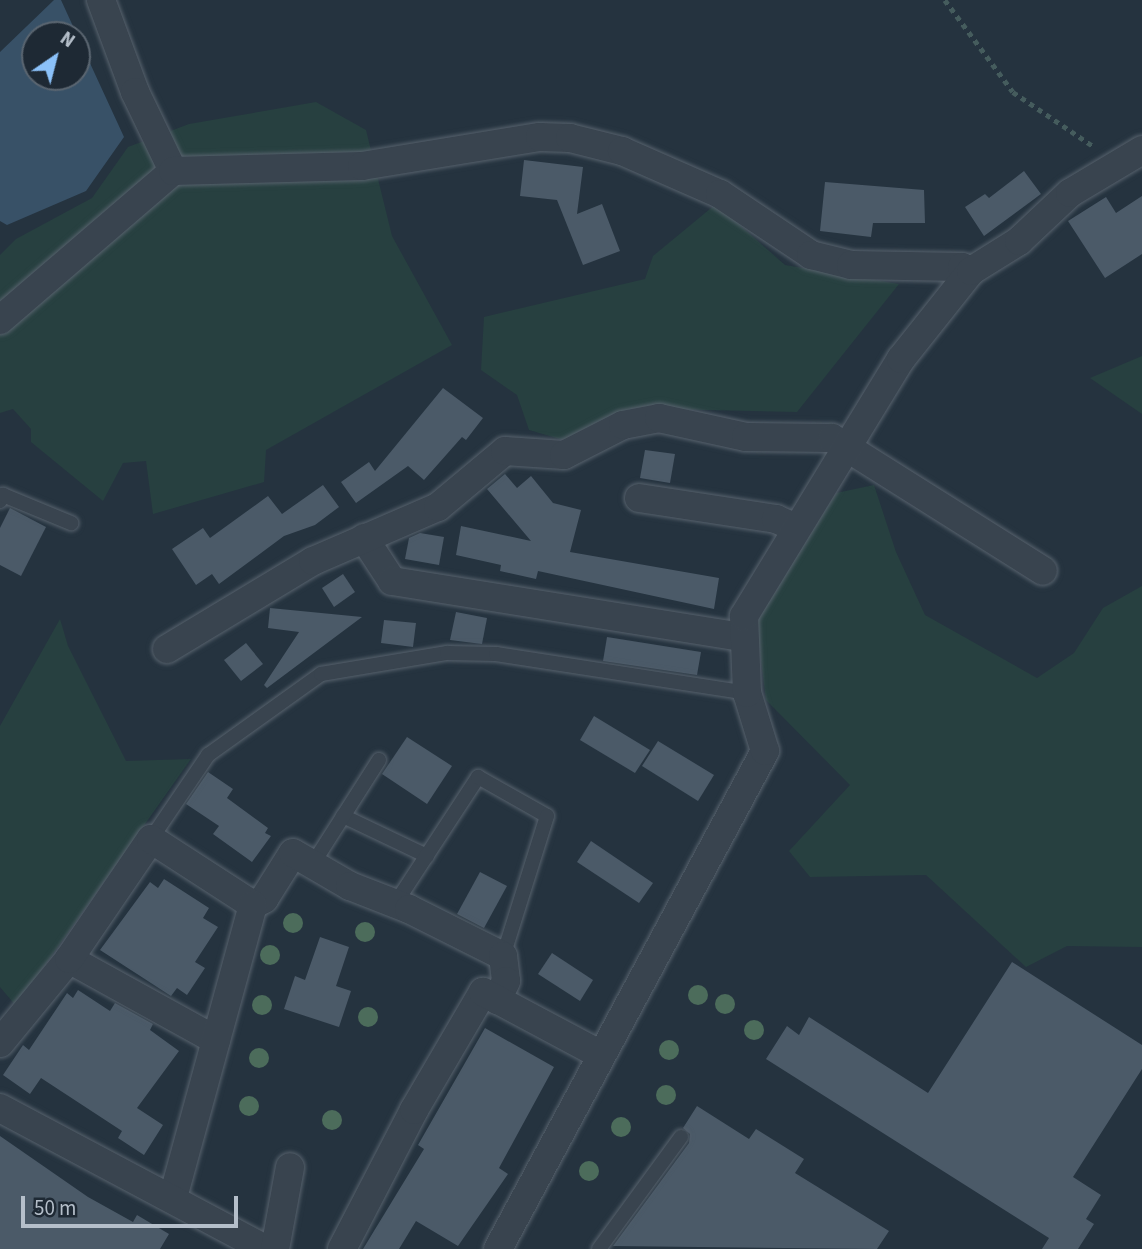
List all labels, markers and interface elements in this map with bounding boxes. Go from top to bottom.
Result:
north arrow [21,21,91,91]
text: N [54,25,80,55]
scale bar [24,1182,242,1226]
text: 50 m [34,1193,76,1223]

